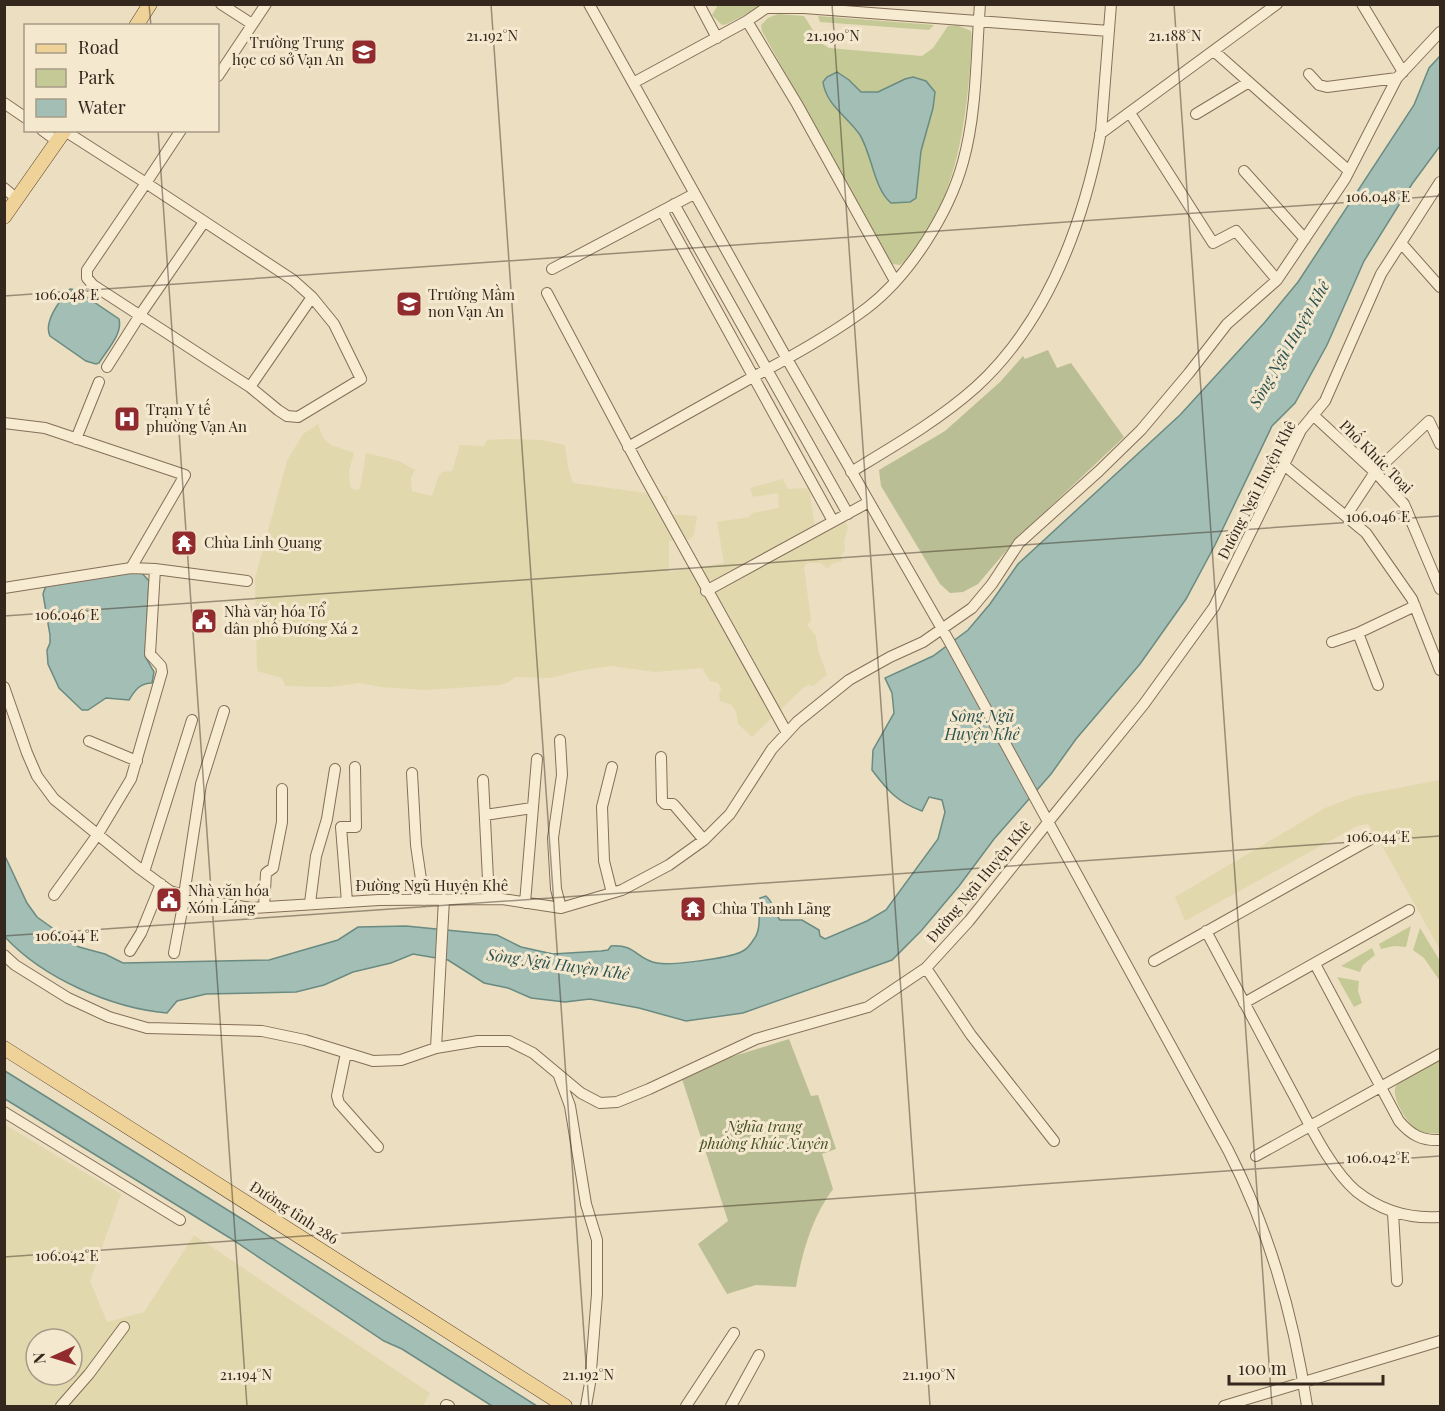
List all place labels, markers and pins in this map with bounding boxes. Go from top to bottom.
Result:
place label: Trường Trung học cơ sở Vạn An [232,32,344,69]
school or university icon: Trường Trung học cơ sở Vạn An [349,37,379,67]
place label: Trường Mầm non Vạn An [428,284,516,321]
school or university icon: Trường Mầm non Vạn An [394,289,424,319]
place label: Trạm Y tế phường Vạn An [146,398,247,436]
hospital icon: Trạm Y tế phường Vạn An [112,404,142,434]
temple icon: Chùa Linh Quang [169,528,199,558]
place label: Chùa Linh Quang [204,532,322,552]
place label: Nhà văn hóa Tổ dân phố Đương Xá 2 [224,601,358,638]
public building icon: Nhà văn hóa Tổ dân phố Đương Xá 2 [189,606,219,636]
place label: Nhà văn hóa Xóm Láng [188,880,270,917]
public building icon: Nhà văn hóa Xóm Láng [154,885,184,915]
temple icon: Chùa Thanh Lãng [678,894,708,924]
place label: Chùa Thanh Lãng [712,898,831,918]

